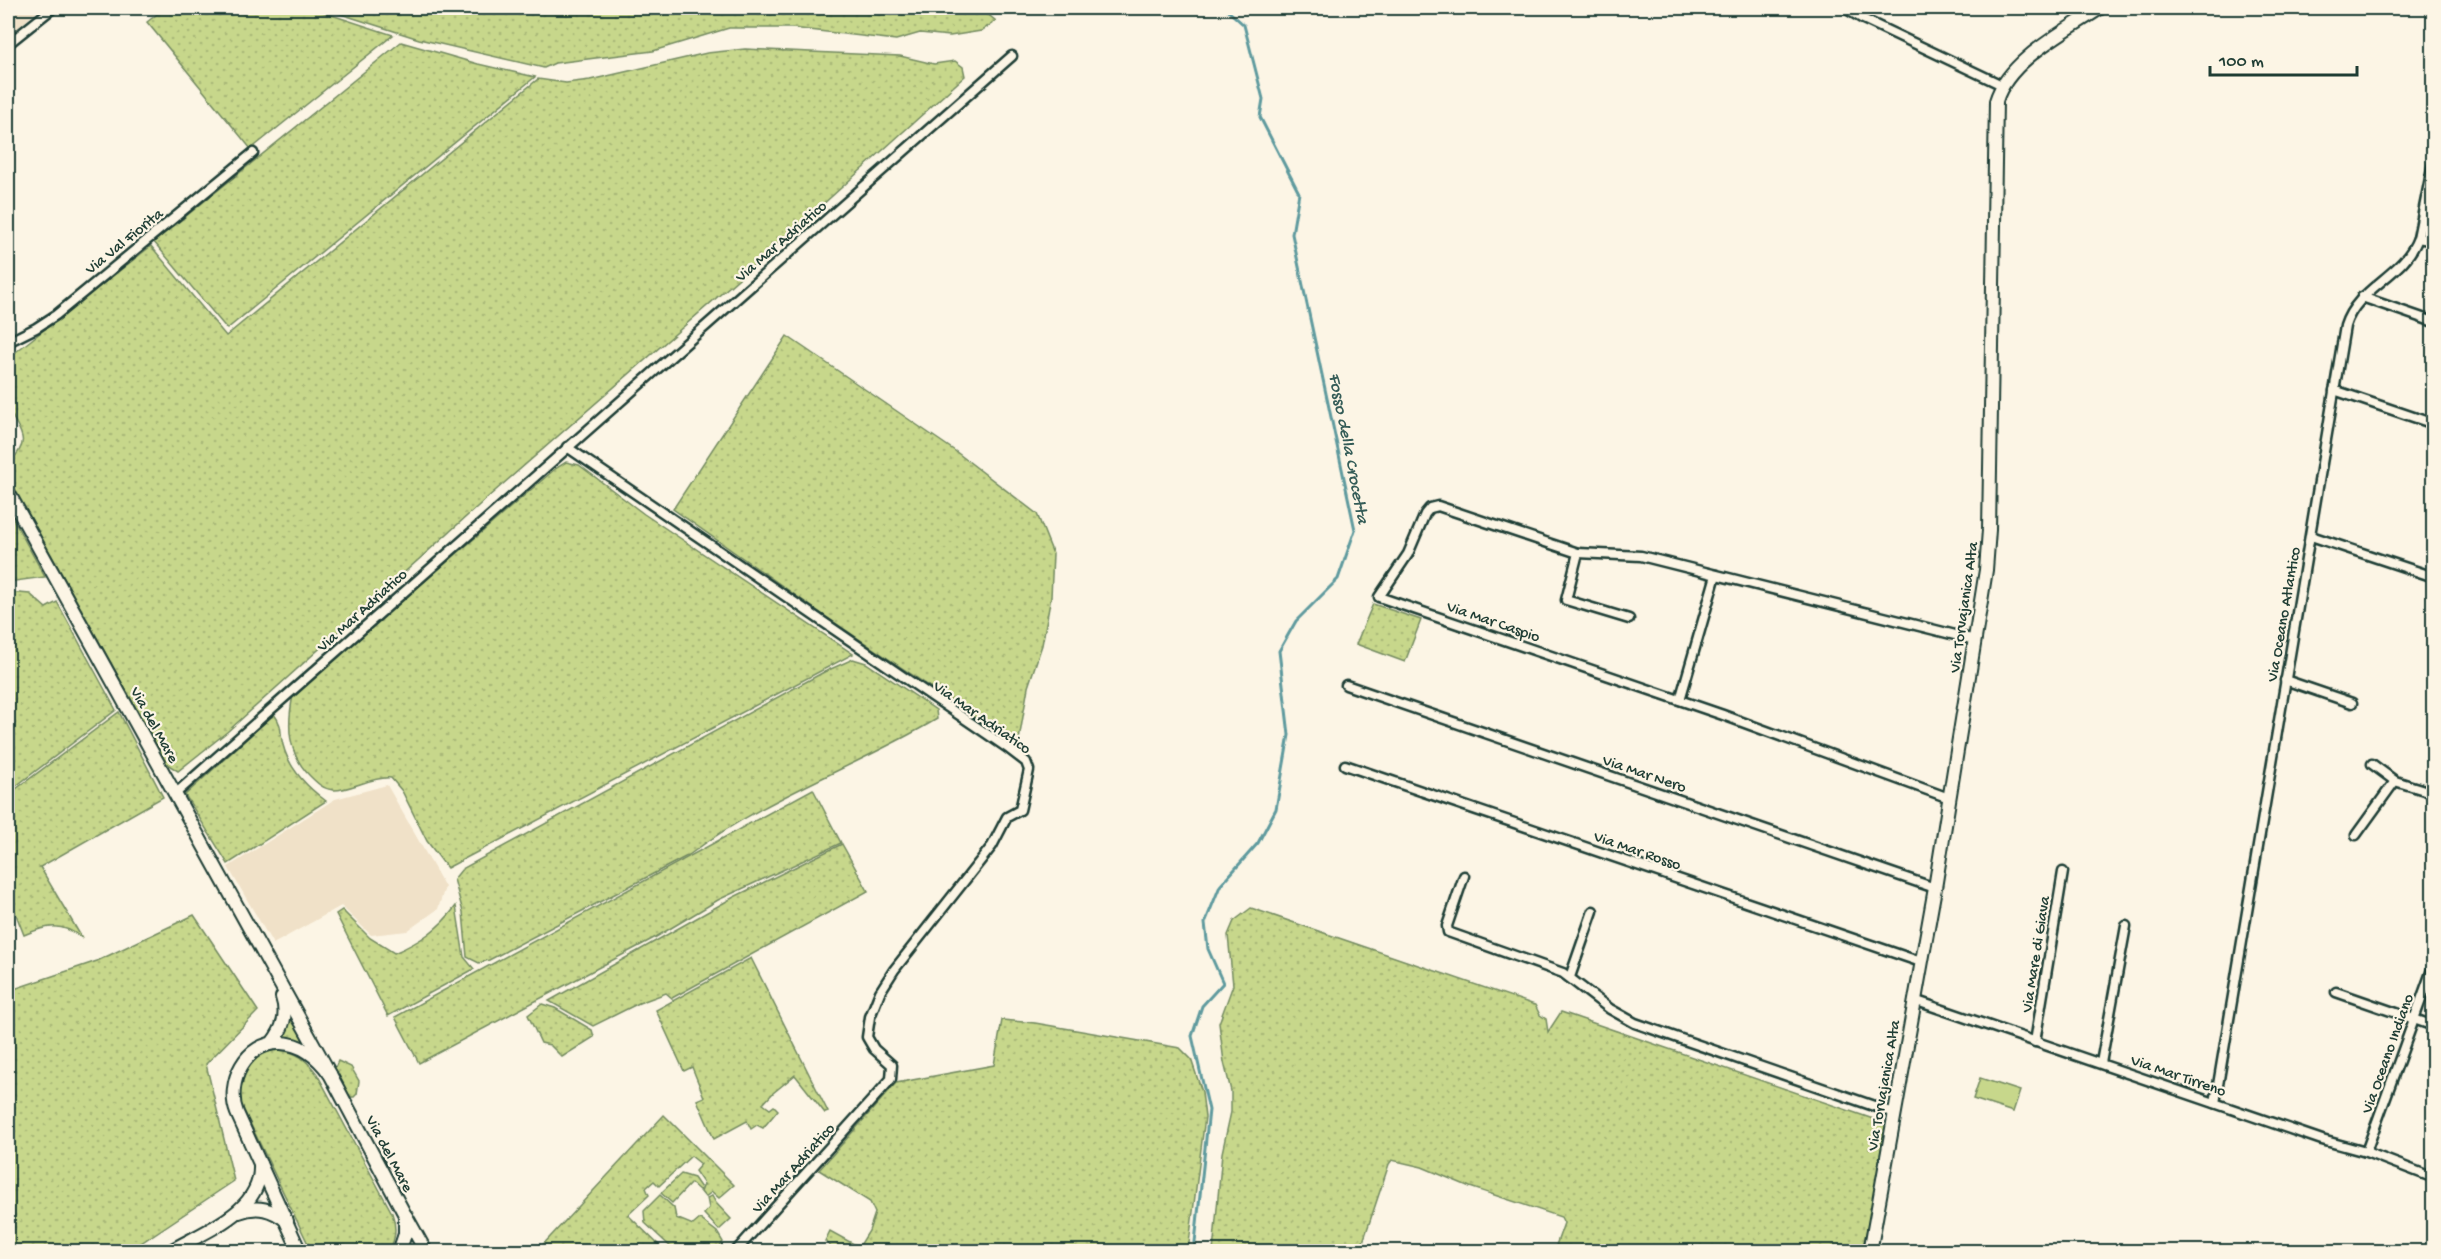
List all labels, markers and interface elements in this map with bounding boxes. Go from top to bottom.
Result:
scale bar [2210,39,2357,77]
text: 100 m [2218,52,2264,73]
street label: Via Mar Adriatico [732,198,832,288]
street label: Via Val Fiorita [82,205,169,281]
water label: Fosso della Crocetta [1323,371,1373,527]
street label: Via Torvajanica Alta [1947,540,1984,675]
street label: Via Oceano Atlantico [2264,546,2307,685]
street label: Via Mar Adriatico [313,566,412,658]
street label: Via Mar Caspio [1443,598,1542,648]
street label: Via Mar Adriatico [928,678,1034,760]
street label: Via del Mare [124,684,182,768]
street label: Via Mar Nero [1599,752,1688,798]
street label: Via Mar Rosso [1590,828,1683,876]
street label: Via Mare di Giava [2019,894,2056,1015]
street label: Via Oceano Indiano [2358,992,2420,1118]
street label: Via Torvajanica Alta [1864,1018,1906,1153]
street label: Via Mar Tirreno [2127,1052,2228,1103]
street label: Via del Mare [359,1112,416,1197]
street label: Via Mar Adriatico [748,1120,840,1219]

